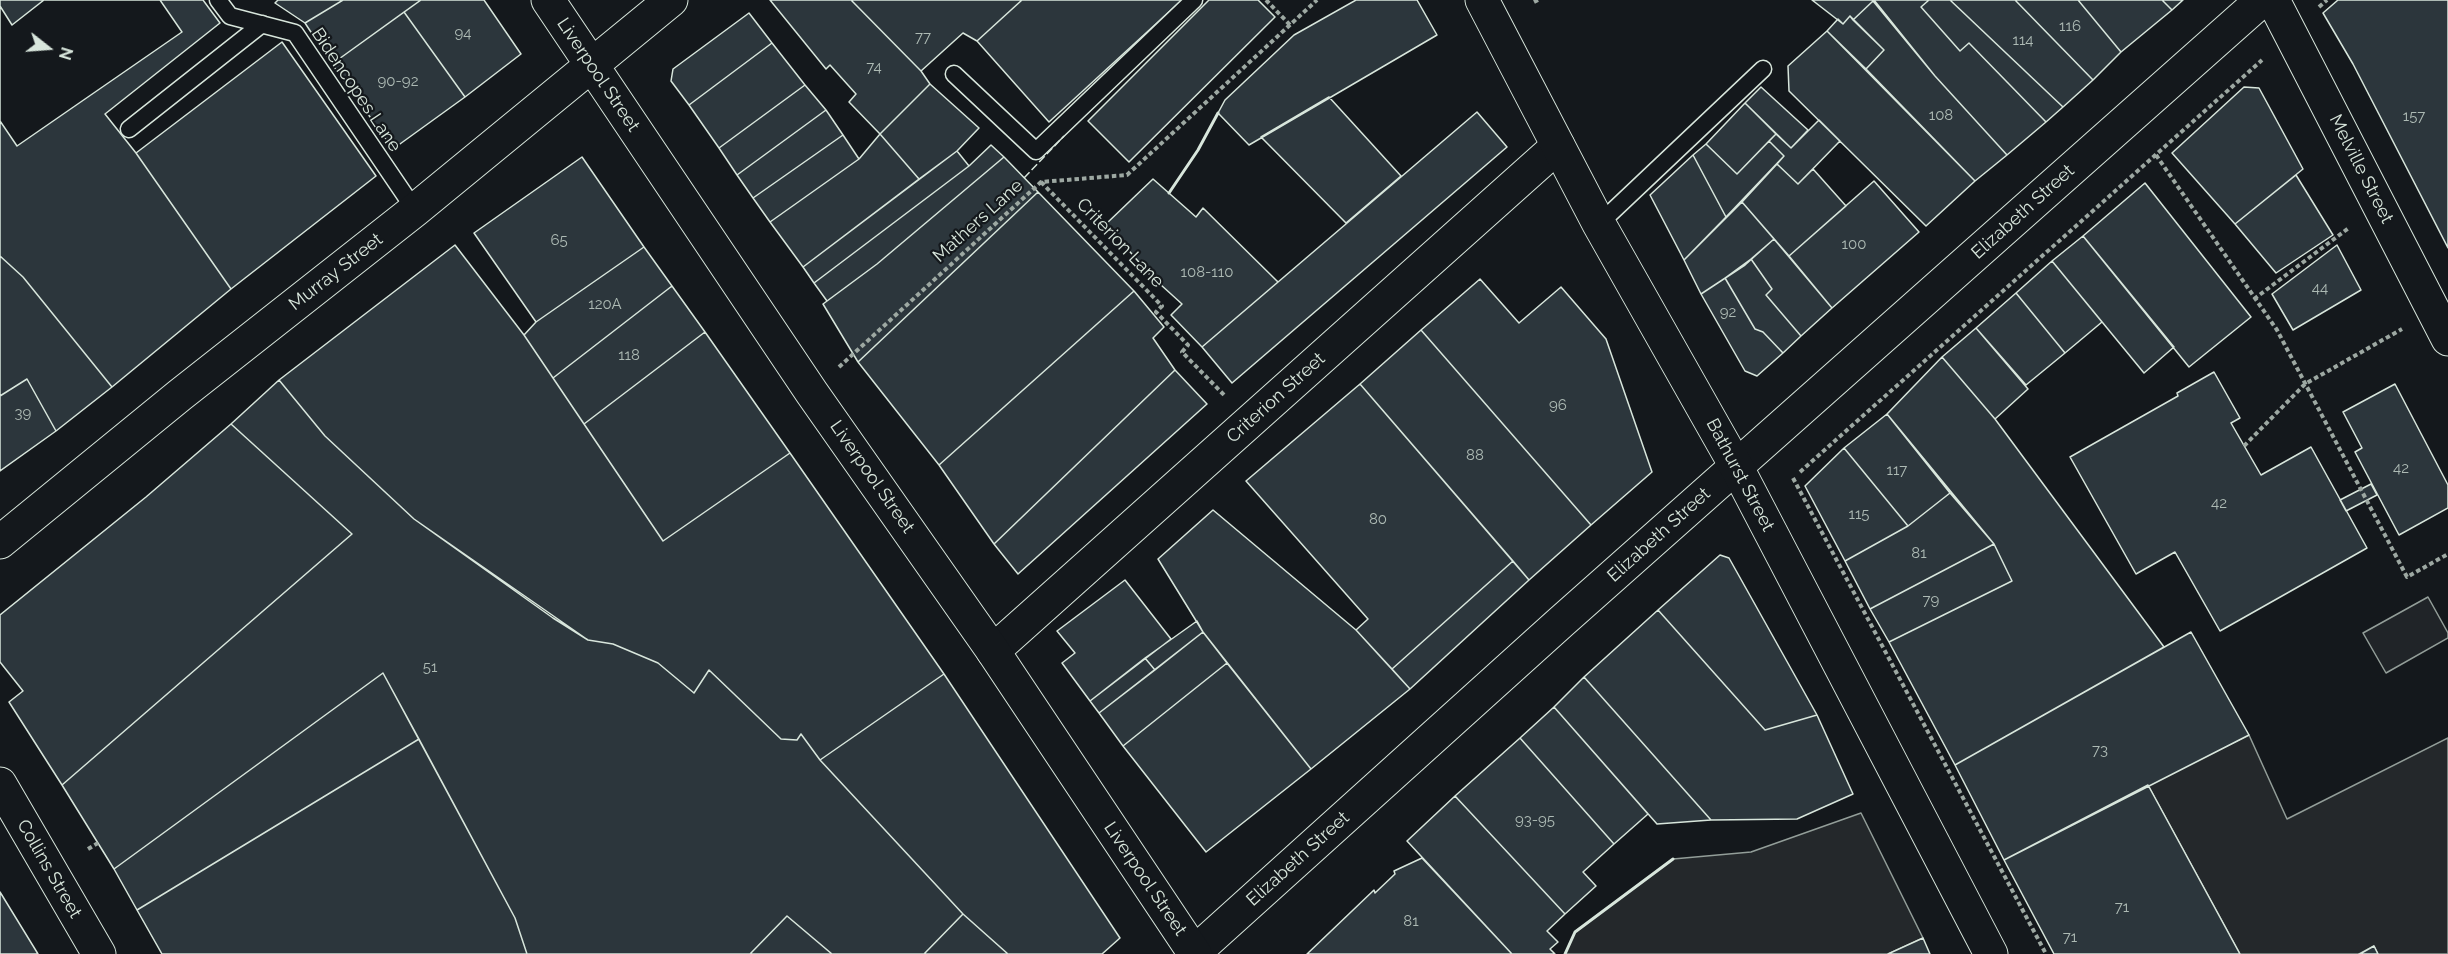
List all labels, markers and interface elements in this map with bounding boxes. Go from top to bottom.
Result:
street label: Liverpool Street [552,14,644,136]
house number: 116 [2059,17,2081,35]
north arrow [18,18,78,78]
street label: Bidencopes Lane [307,24,405,156]
house number: 94 [455,24,471,42]
house number: 77 [915,28,931,46]
house number: 114 [2012,31,2034,49]
text: N [55,45,77,62]
house number: 74 [866,58,882,76]
house number: 90-92 [378,72,418,90]
house number: 108 [1929,106,1953,124]
house number: 157 [2403,107,2425,125]
street label: Melville Street [2324,111,2398,227]
street label: Elizabeth Street [1967,160,2079,264]
street label: Mathers Lane [929,175,1027,267]
street label: Criterion Lane [1072,194,1168,292]
street label: Murray Street [285,229,387,315]
house number: 65 [550,231,568,249]
house number: 100 [1842,235,1866,253]
house number: 108-110 [1181,263,1233,281]
house number: 44 [2312,279,2328,297]
house number: 120A [588,295,622,313]
house number: 92 [1720,303,1736,321]
house number: 118 [618,346,640,364]
street label: Criterion Street [1222,348,1330,448]
house number: 96 [1549,396,1567,414]
house number: 39 [15,404,31,422]
street label: Bathurst Street [1701,415,1779,535]
street label: Liverpool Street [825,417,919,537]
house number: 88 [1466,446,1484,464]
house number: 42 [2393,459,2409,477]
house number: 117 [1887,461,1907,479]
street label: Elizabeth Street [1603,483,1715,587]
house number: 42 [2211,494,2227,512]
house number: 115 [1848,505,1870,523]
house number: 80 [1369,510,1387,528]
house number: 81 [1911,544,1927,562]
house number: 79 [1923,591,1939,609]
house number: 51 [423,658,437,676]
house number: 73 [2092,741,2108,759]
street label: Elizabeth Street [1242,807,1354,911]
house number: 93-95 [1515,811,1555,829]
street label: Collins Street [12,816,86,922]
street label: Liverpool Street [1099,818,1191,940]
house number: 71 [2115,898,2129,916]
house number: 81 [1403,912,1419,930]
house number: 71 [2063,928,2077,946]

